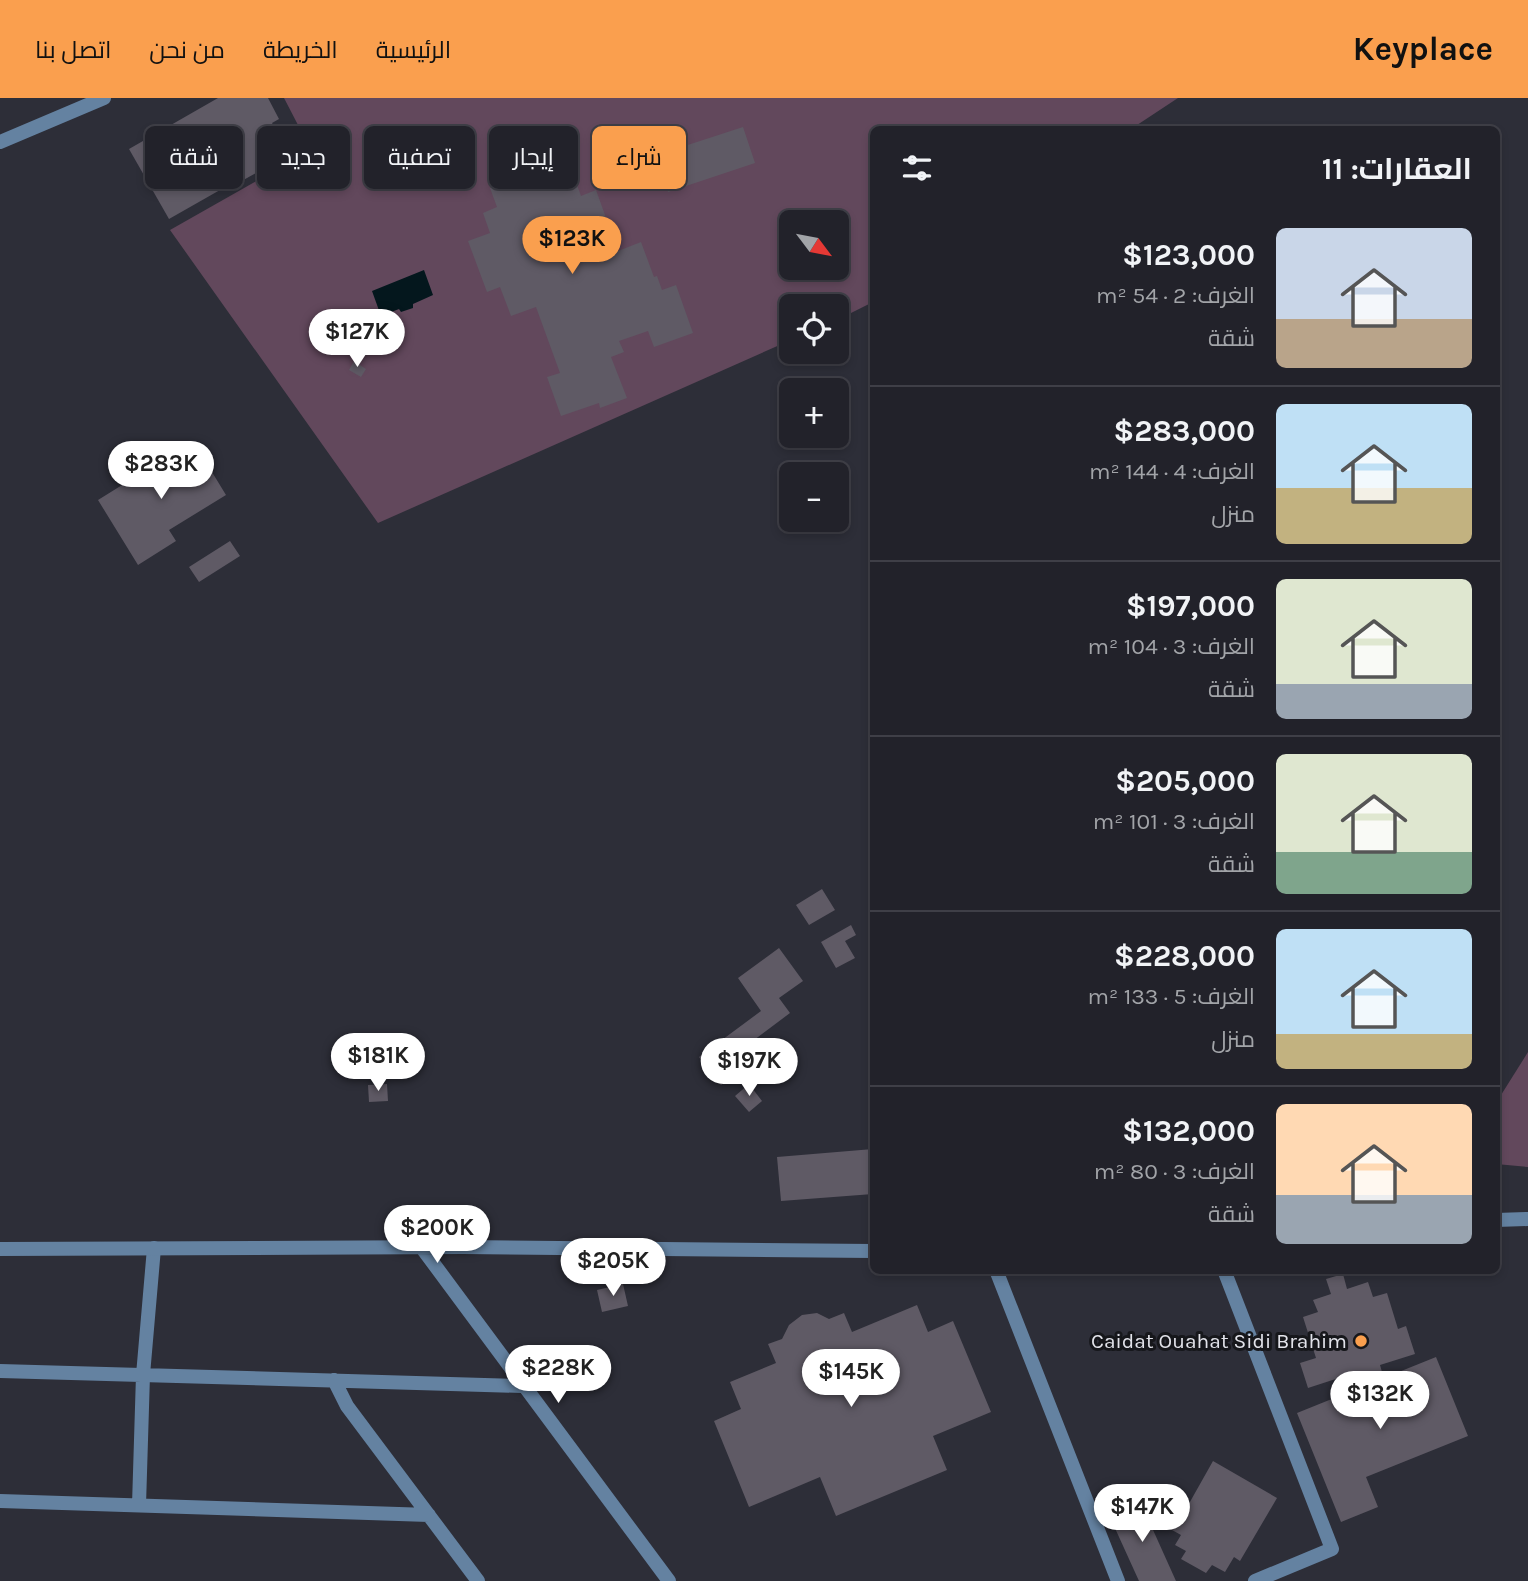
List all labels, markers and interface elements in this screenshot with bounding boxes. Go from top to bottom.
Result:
text: Keyplace [1353,30,1493,68]
text: اتصل بنا [35,36,111,64]
text: من نحن [149,36,225,64]
text: الخريطة [263,36,338,64]
text: الرئيسية [376,36,451,64]
chip: شقة [145,126,243,189]
chip: جديد [257,126,350,189]
chip: تصفية [364,126,475,189]
chip: إيجار [489,126,578,189]
chip: شراء [592,126,686,189]
icon: filters [898,149,936,187]
text: العقارات: 11 [1322,151,1472,187]
north arrow [779,210,849,280]
map controls [779,210,849,532]
pin: $123K [523,216,621,276]
text: $123K [538,225,606,252]
text: $123,000 [1122,237,1255,273]
icon: home [1332,256,1416,340]
text: الغرف: 2 · 54 m² [1096,282,1255,309]
button: locate [779,294,849,364]
pin: $127K [308,310,406,369]
text: $127K [325,318,389,345]
text: شقة [1208,325,1255,352]
button: + [779,378,849,448]
text: $283,000 [1114,413,1255,449]
icon: home [1332,432,1416,516]
pin: $283K [112,442,210,501]
text: $283K [124,450,198,477]
text: الغرف: 4 · 144 m² [1089,458,1255,485]
button: − [779,462,849,532]
text: منزل [1211,501,1255,528]
text: $197,000 [1126,588,1255,624]
icon: home [1332,607,1416,691]
text: الغرف: 3 · 104 m² [1087,633,1255,660]
text: شقة [1208,676,1255,703]
text: $205,000 [1115,763,1255,799]
icon: home [1332,782,1416,866]
text: الغرف: 3 · 101 m² [1093,808,1255,835]
text: شقة [1208,851,1255,878]
text: $228,000 [1114,938,1255,974]
icon: home [1332,957,1416,1041]
text: الغرف: 5 · 133 m² [1087,983,1255,1010]
text: منزل [1211,1026,1255,1053]
pin: $181K [329,1034,427,1093]
pin: $197K [700,1038,798,1098]
text: $181K [347,1042,409,1069]
text: $197K [717,1047,781,1074]
text: $132,000 [1122,1113,1255,1149]
icon: home [1332,1132,1416,1216]
text: الغرف: 3 · 80 m² [1094,1158,1255,1185]
text: شقة [1208,1201,1255,1228]
pin: $200K [388,1206,486,1265]
text: $200K [400,1214,474,1241]
pin: $205K [564,1238,662,1298]
text: $205K [577,1247,649,1274]
place label: Caidat Ouahat Sidi Brahim [1091,1329,1347,1353]
marker: Caidat Ouahat Sidi Brahim [1353,1333,1369,1349]
pin: $228K [509,1346,607,1405]
pin: $145K [802,1350,900,1409]
text: $228K [521,1354,595,1381]
text: $145K [818,1358,884,1385]
pin: $132K [1331,1372,1429,1431]
text: $132K [1346,1380,1414,1407]
pin: $147K [1093,1484,1191,1544]
text: $147K [1110,1493,1174,1520]

